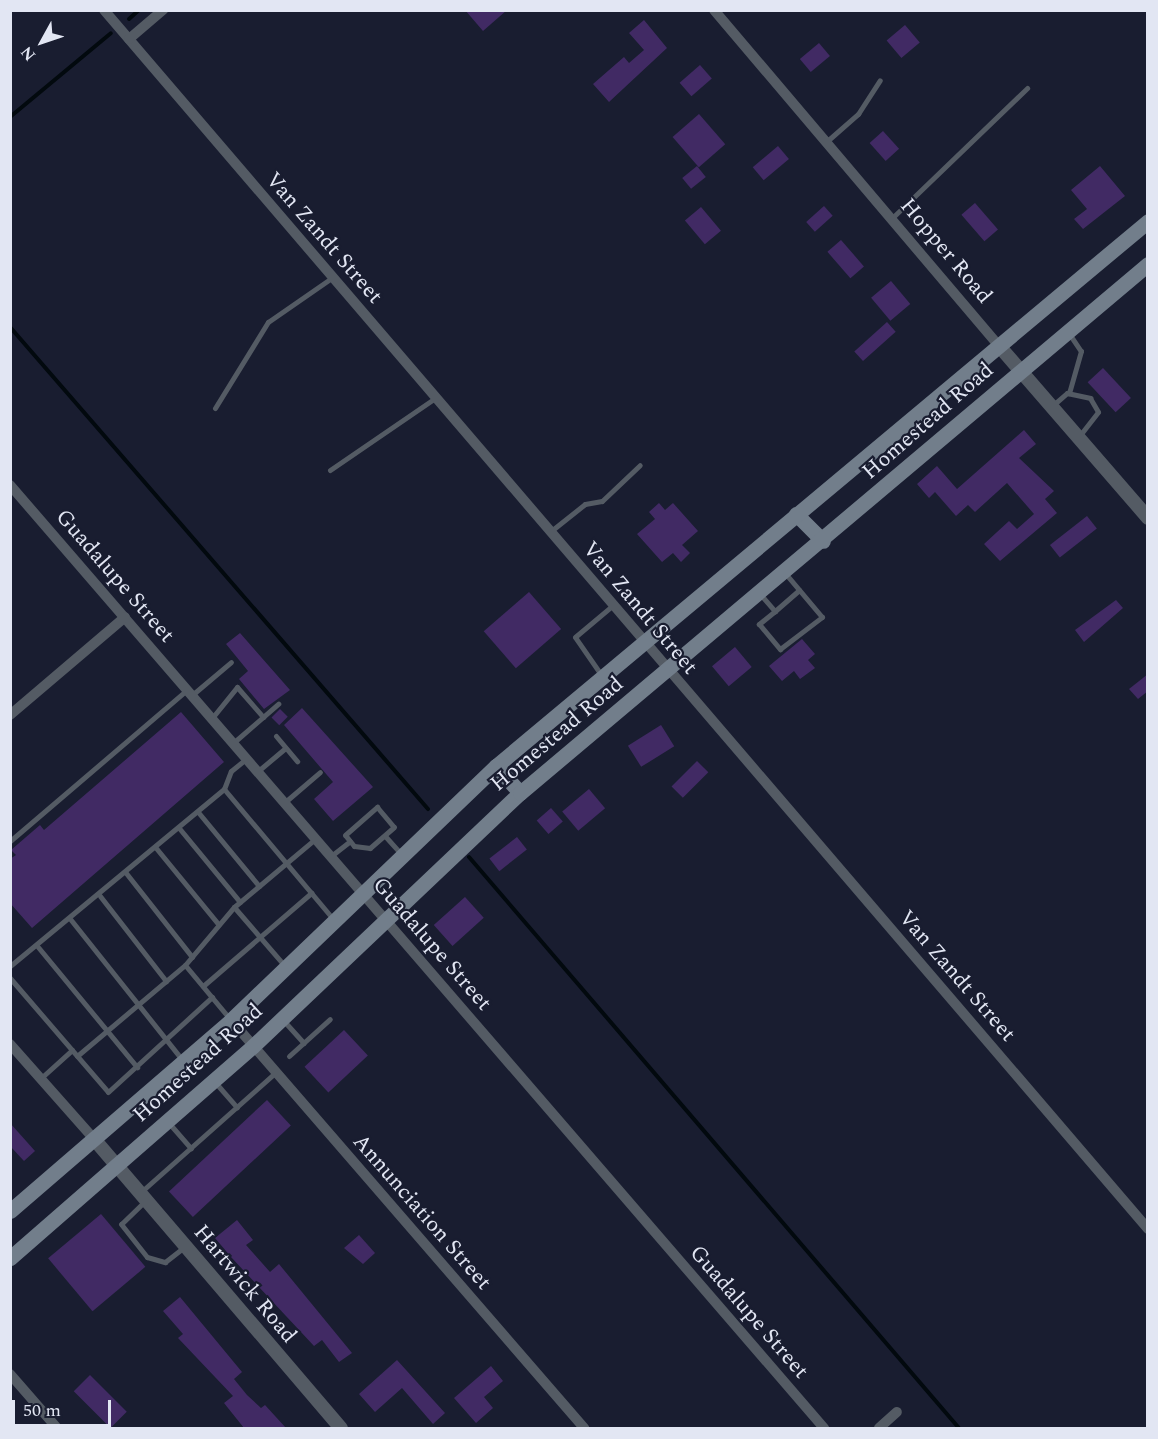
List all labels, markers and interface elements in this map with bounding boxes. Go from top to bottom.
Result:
north arrow [12,12,72,72]
text: N [15,41,42,66]
street label: Van Zandt Street [260,167,388,309]
street label: Hopper Road [894,193,998,309]
street label: Homestead Road [857,357,999,485]
street label: Guadalupe Street [50,504,180,648]
street label: Van Zandt Street [577,536,703,680]
street label: Homestead Road [485,671,629,797]
street label: Guadalupe Street [367,872,497,1016]
street label: Van Zandt Street [893,905,1021,1047]
street label: Homestead Road [128,998,268,1128]
street label: Annunciation Street [347,1129,497,1295]
street label: Hartwick Road [188,1219,302,1349]
street label: Guadalupe Street [684,1240,814,1384]
scale bar [15,1388,114,1426]
text: 50 m [23,1397,61,1424]

